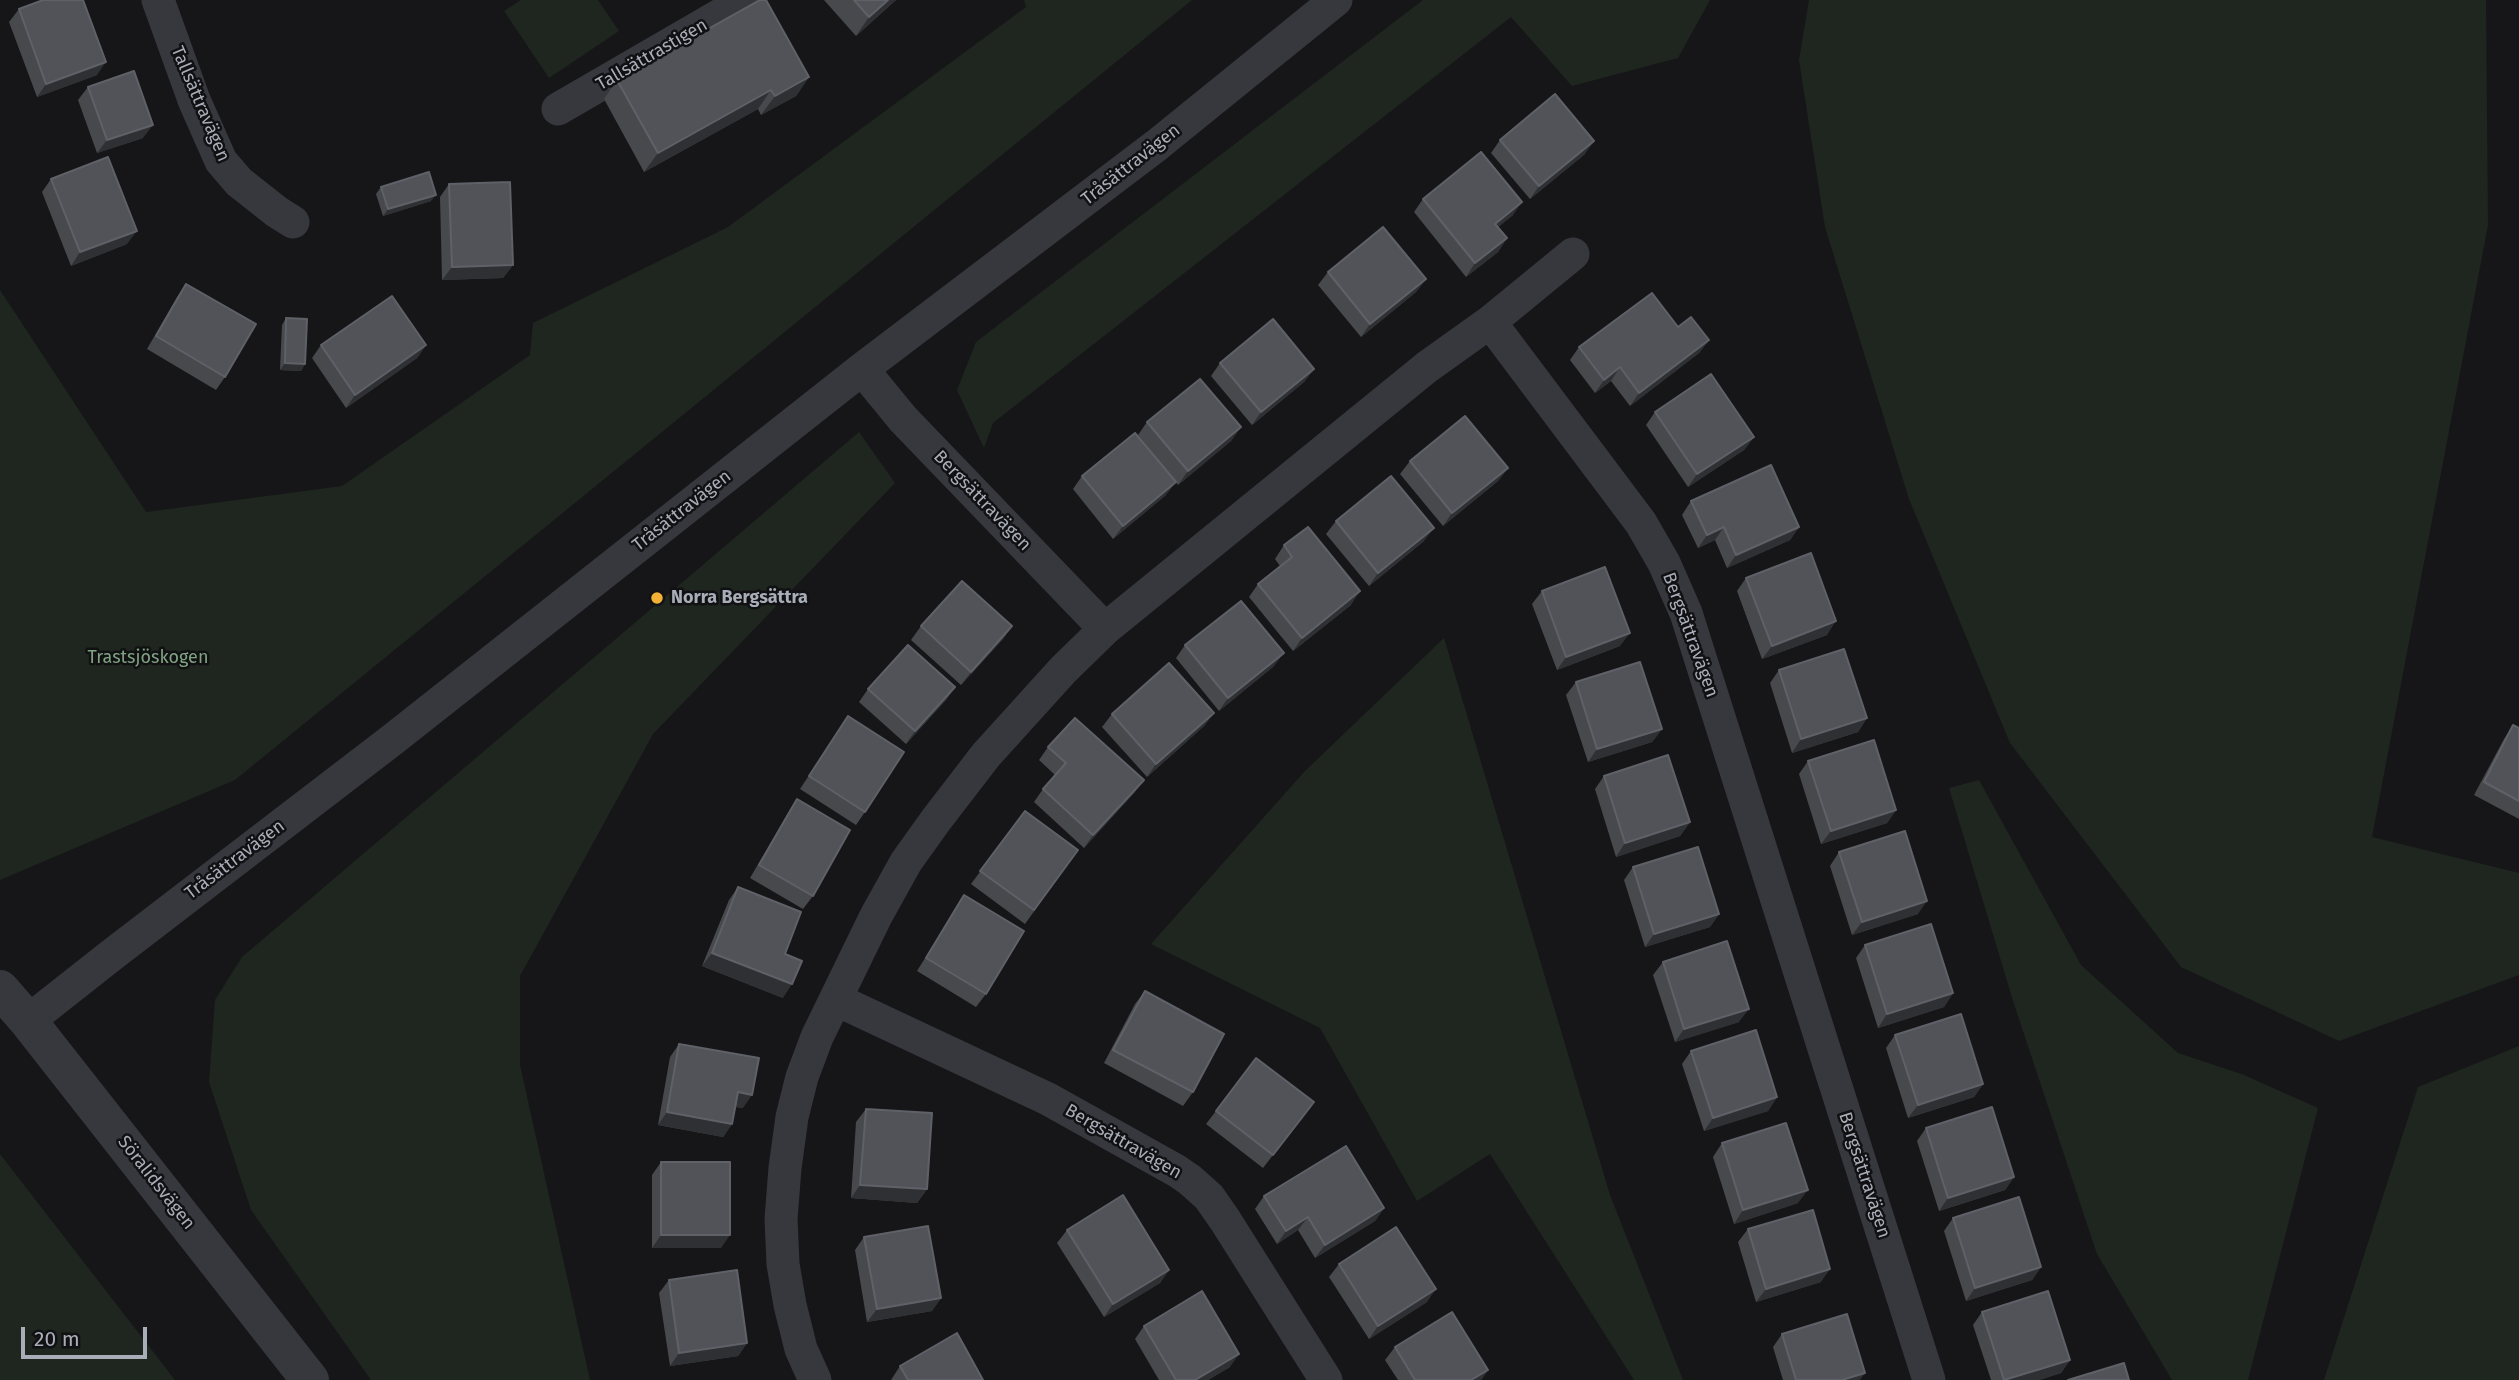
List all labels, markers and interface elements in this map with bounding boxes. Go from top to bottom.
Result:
street label: Tallsättrastigen [593,14,711,96]
street label: Tallsättravägen [166,43,234,165]
street label: Tråsättravägen [1077,120,1185,210]
street label: Bergsättravägen [929,446,1035,556]
street label: Tråsättravägen [628,466,736,556]
street label: Bergsättravägen [1657,570,1723,700]
place label: Norra Bergsättra [671,587,808,609]
marker: Norra Bergsättra [649,590,665,606]
park label: Trastsjöskogen [88,647,208,669]
street label: Tråsättravägen [181,816,289,904]
street label: Bergsättravägen [1061,1100,1185,1184]
street label: Bergsättravägen [1833,1109,1895,1241]
street label: Söralidsvägen [113,1132,199,1234]
scale bar [24,1314,150,1358]
text: 20 m [34,1326,80,1352]

